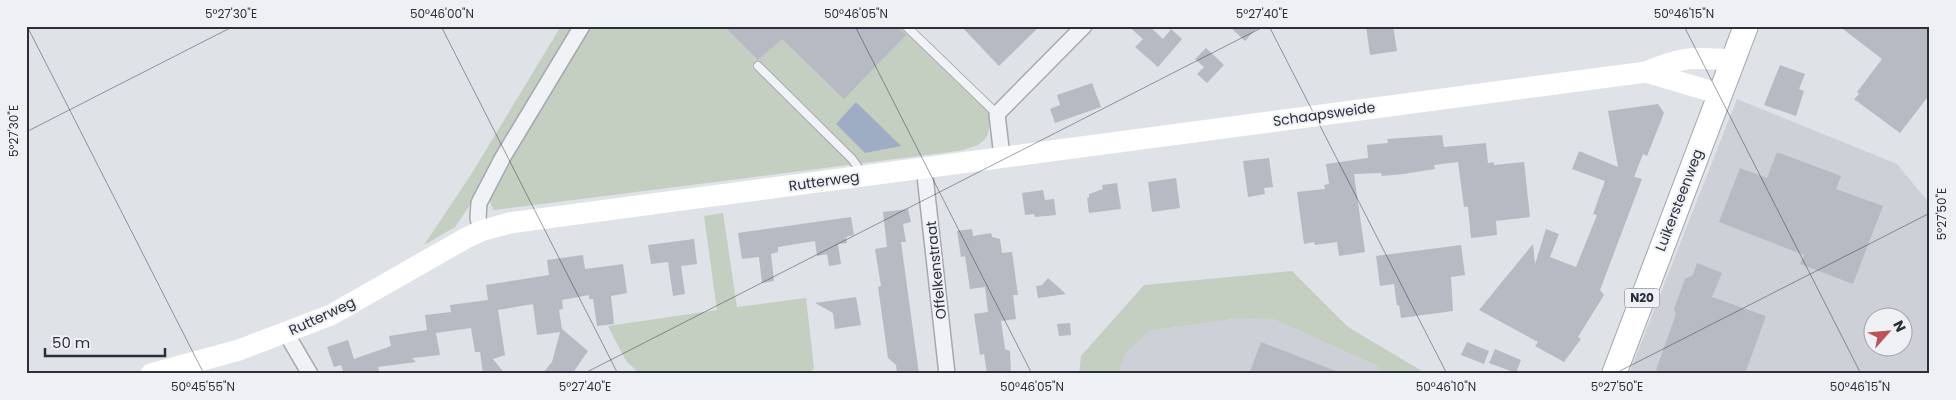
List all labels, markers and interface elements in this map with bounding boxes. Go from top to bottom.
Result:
text: 5°27'30"E [205,5,257,22]
text: 50°46'00"N [410,5,474,22]
text: 50°46'05"N [824,5,888,22]
text: 5°27'40"E [1236,5,1288,22]
text: 50°46'15"N [1654,5,1714,22]
street label: Schaapsweide [1272,97,1377,131]
text: 5°27'30"E [5,105,22,157]
street label: Luikersteenweg [1650,146,1708,254]
street label: Rutterweg [787,166,861,196]
text: 5°27'50"E [1933,188,1950,240]
street label: Offelkenstraat [921,220,951,320]
road number: N20 [1624,288,1660,308]
street label: Rutterweg [286,292,358,340]
north arrow [1864,308,1914,358]
text: N [1888,317,1911,335]
scale bar [45,325,165,357]
text: 50 m [52,332,90,353]
text: 50°45'55"N [171,378,235,395]
text: 5°27'40"E [559,378,611,395]
text: 50°46'05"N [1000,378,1064,395]
text: 50°46'10"N [1416,378,1476,395]
text: 5°27'50"E [1591,378,1643,395]
text: 50°46'15"N [1830,378,1890,395]

